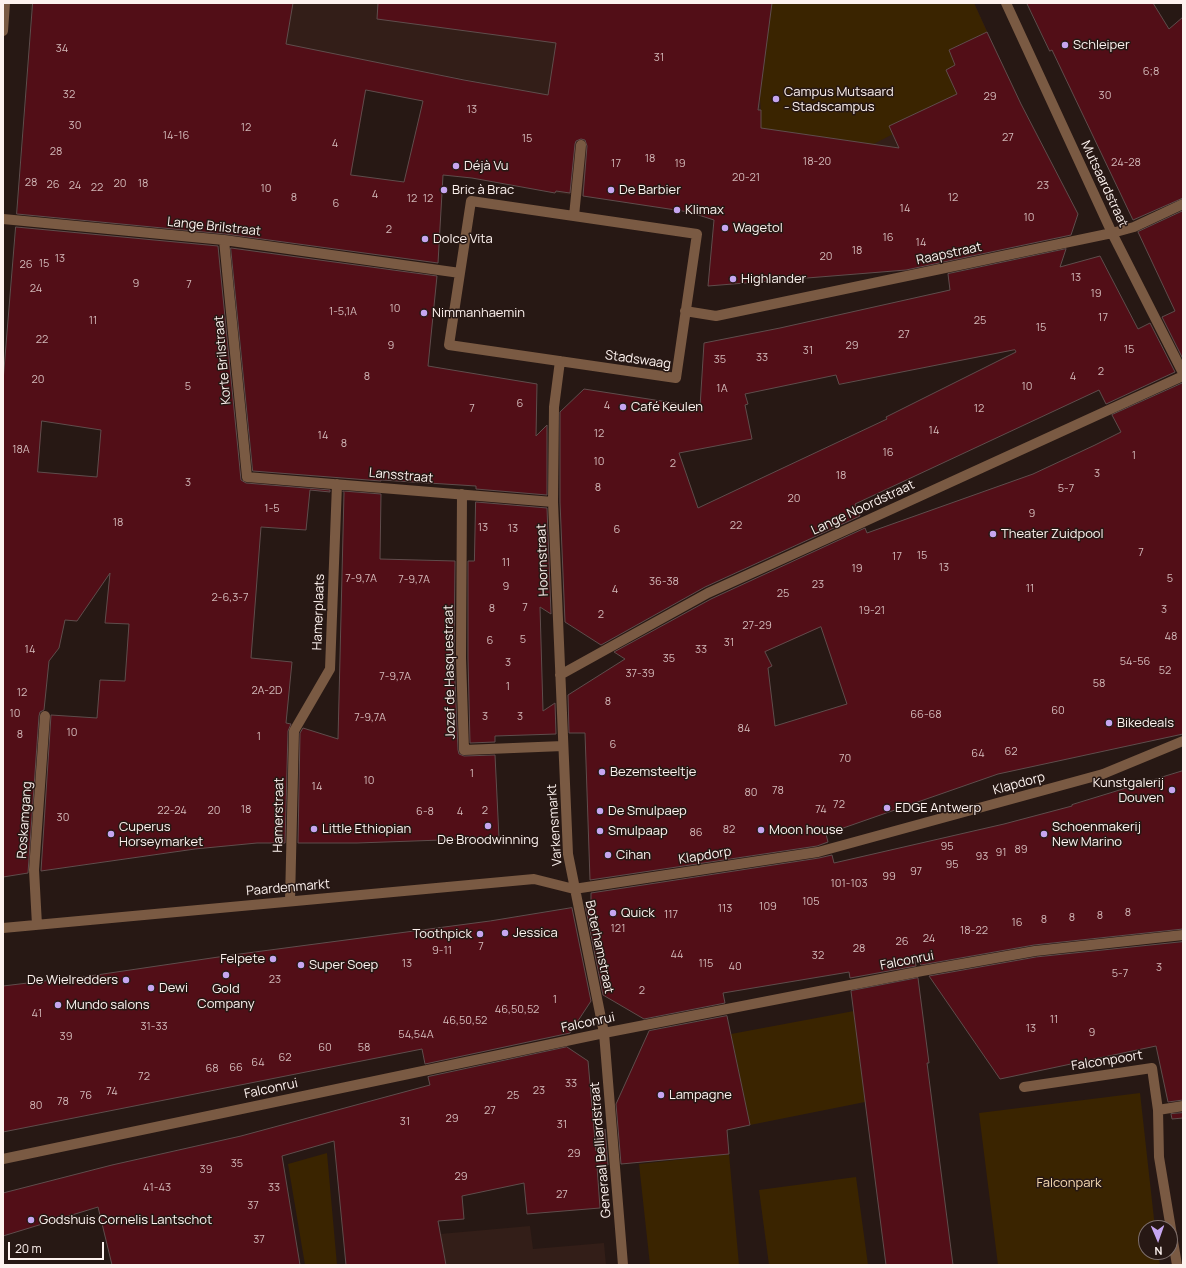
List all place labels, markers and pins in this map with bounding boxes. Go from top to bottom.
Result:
place label: Schleiper [1073,37,1130,53]
marker: Schleiper [1060,40,1070,50]
place label: Campus Mutsaard - Stadscampus [784,84,894,115]
marker: Campus Mutsaard - Stadscampus [771,94,781,104]
place label: Déjà Vu [464,158,509,174]
marker: Déjà Vu [451,161,461,171]
place label: Bric à Brac [452,182,514,198]
place label: De Barbier [619,182,681,198]
marker: Bric à Brac [439,185,449,195]
marker: De Barbier [606,185,616,195]
place label: Klimax [685,202,724,218]
marker: Klimax [672,205,682,215]
place label: Wagetol [733,220,783,236]
marker: Wagetol [720,223,730,233]
place label: Dolce Vita [433,231,493,247]
marker: Dolce Vita [420,234,430,244]
place label: Highlander [741,271,806,287]
marker: Highlander [728,274,738,284]
place label: Nimmanhaemin [432,305,525,321]
marker: Nimmanhaemin [419,308,429,318]
place label: Café Keulen [631,399,703,415]
marker: Café Keulen [618,402,628,412]
place label: Theater Zuidpool [1001,526,1104,542]
marker: Theater Zuidpool [988,529,998,539]
place label: Bikedeals [1117,715,1174,731]
marker: Bikedeals [1104,718,1114,728]
place label: Bezemsteeltje [610,764,696,780]
marker: Bezemsteeltje [597,767,607,777]
place label: Kunstgalerij Douven [1093,775,1164,806]
marker: Kunstgalerij Douven [1167,785,1177,795]
place label: EDGE Antwerp [895,800,981,816]
place label: De Smulpaep [608,803,687,819]
marker: EDGE Antwerp [882,803,892,813]
marker: De Smulpaep [595,806,605,816]
place label: Cuperus Horseymarket [119,819,203,850]
place label: Schoenmakerij New Marino [1052,819,1141,850]
place label: Little Ethiopian [322,821,411,837]
marker: De Broodwinning [483,821,493,831]
place label: Moon house [769,822,843,838]
place label: Smulpaap [608,823,668,839]
marker: Little Ethiopian [309,824,319,834]
marker: Moon house [756,825,766,835]
marker: Smulpaap [595,826,605,836]
marker: Cuperus Horseymarket [106,829,116,839]
marker: Schoenmakerij New Marino [1039,829,1049,839]
place label: De Broodwinning [437,832,539,848]
place label: Cihan [616,847,651,863]
marker: Cihan [603,850,613,860]
place label: Quick [621,905,655,921]
marker: Quick [608,908,618,918]
place label: Jessica [513,925,558,941]
place label: Toothpick [413,926,472,942]
marker: Jessica [500,928,510,938]
marker: Toothpick [475,929,485,939]
place label: Felpete [220,951,265,967]
marker: Felpete [268,954,278,964]
place label: Super Soep [309,957,378,973]
marker: Super Soep [296,960,306,970]
marker: Gold Company [221,970,231,980]
place label: De Wielredders [27,972,118,988]
marker: De Wielredders [121,975,131,985]
place label: Dewi [159,980,188,996]
place label: Gold Company [197,981,255,1012]
marker: Dewi [146,983,156,993]
place label: Mundo salons [66,997,150,1013]
marker: Mundo salons [53,1000,63,1010]
place label: Lampagne [669,1087,732,1103]
marker: Lampagne [656,1090,666,1100]
place label: Godshuis Cornelis Lantschot [39,1212,212,1228]
marker: Godshuis Cornelis Lantschot [26,1215,36,1225]

